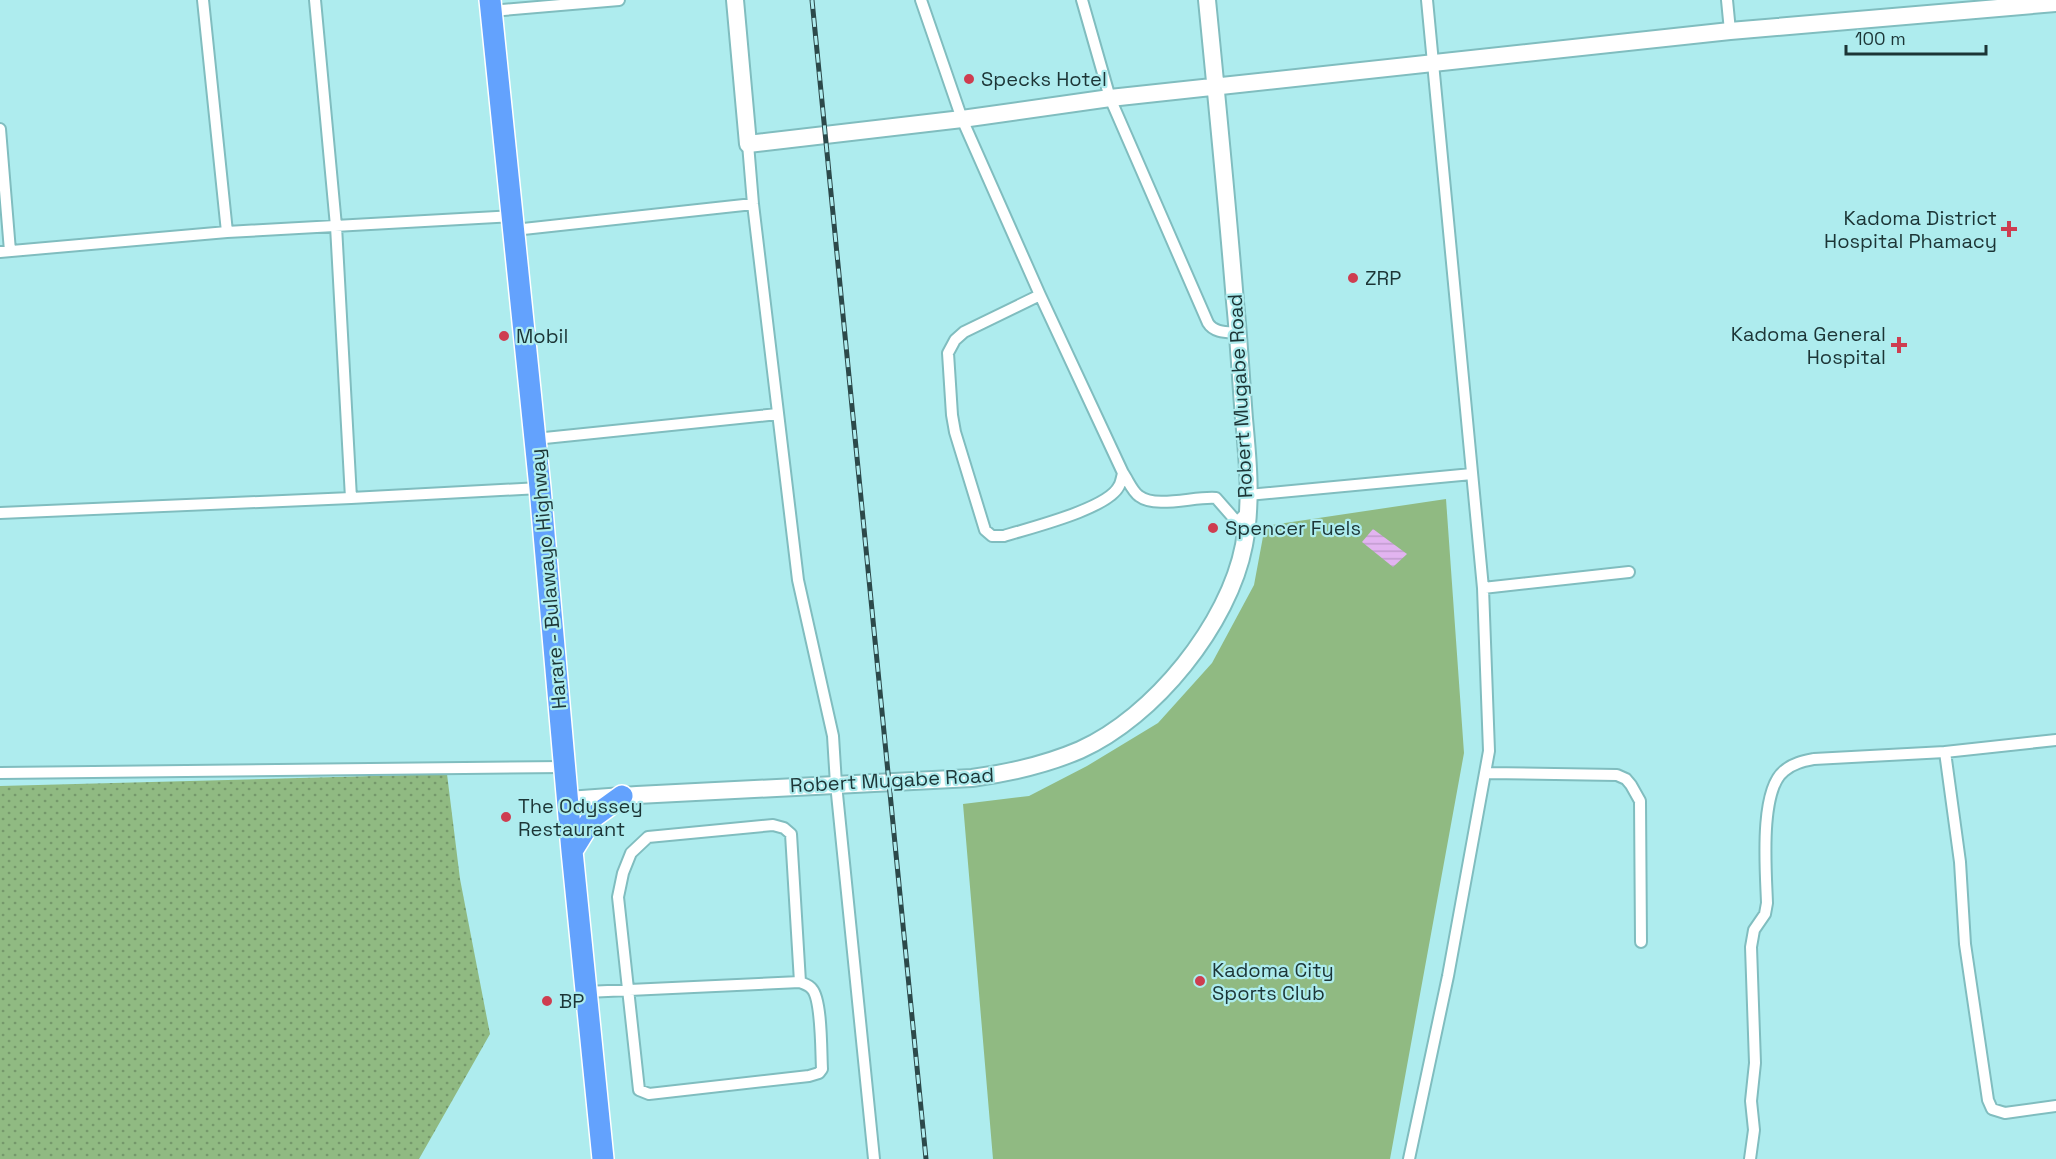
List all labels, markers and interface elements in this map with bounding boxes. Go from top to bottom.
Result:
scale bar [1846,18,1986,56]
text: 100 m [1855,27,1906,50]
place label: Specks Hotel [981,66,1107,92]
marker: Specks Hotel [962,72,976,86]
place label: Kadoma District Hospital Phamacy [1824,205,1997,254]
marker: Kadoma District Hospital Phamacy [2002,222,2016,236]
place label: ZRP [1365,265,1401,291]
marker: ZRP [1346,271,1360,285]
street label: Robert Mugabe Road [1222,293,1258,499]
place label: Kadoma General Hospital [1731,321,1886,370]
place label: Mobil [516,323,568,349]
marker: Mobil [497,329,511,343]
marker: Kadoma General Hospital [1890,336,1908,354]
street label: Harare - Bulawayo Highway [524,448,572,710]
place label: Spencer Fuels [1225,515,1361,541]
marker: Spencer Fuels [1206,521,1220,535]
street label: Robert Mugabe Road [789,762,995,798]
place label: The Odyssey Restaurant [518,793,643,842]
marker: The Odyssey Restaurant [499,810,513,824]
place label: Kadoma City Sports Club [1212,957,1334,1006]
marker: Kadoma City Sports Club [1193,974,1207,988]
place label: BP [559,988,584,1014]
marker: BP [540,994,554,1008]

